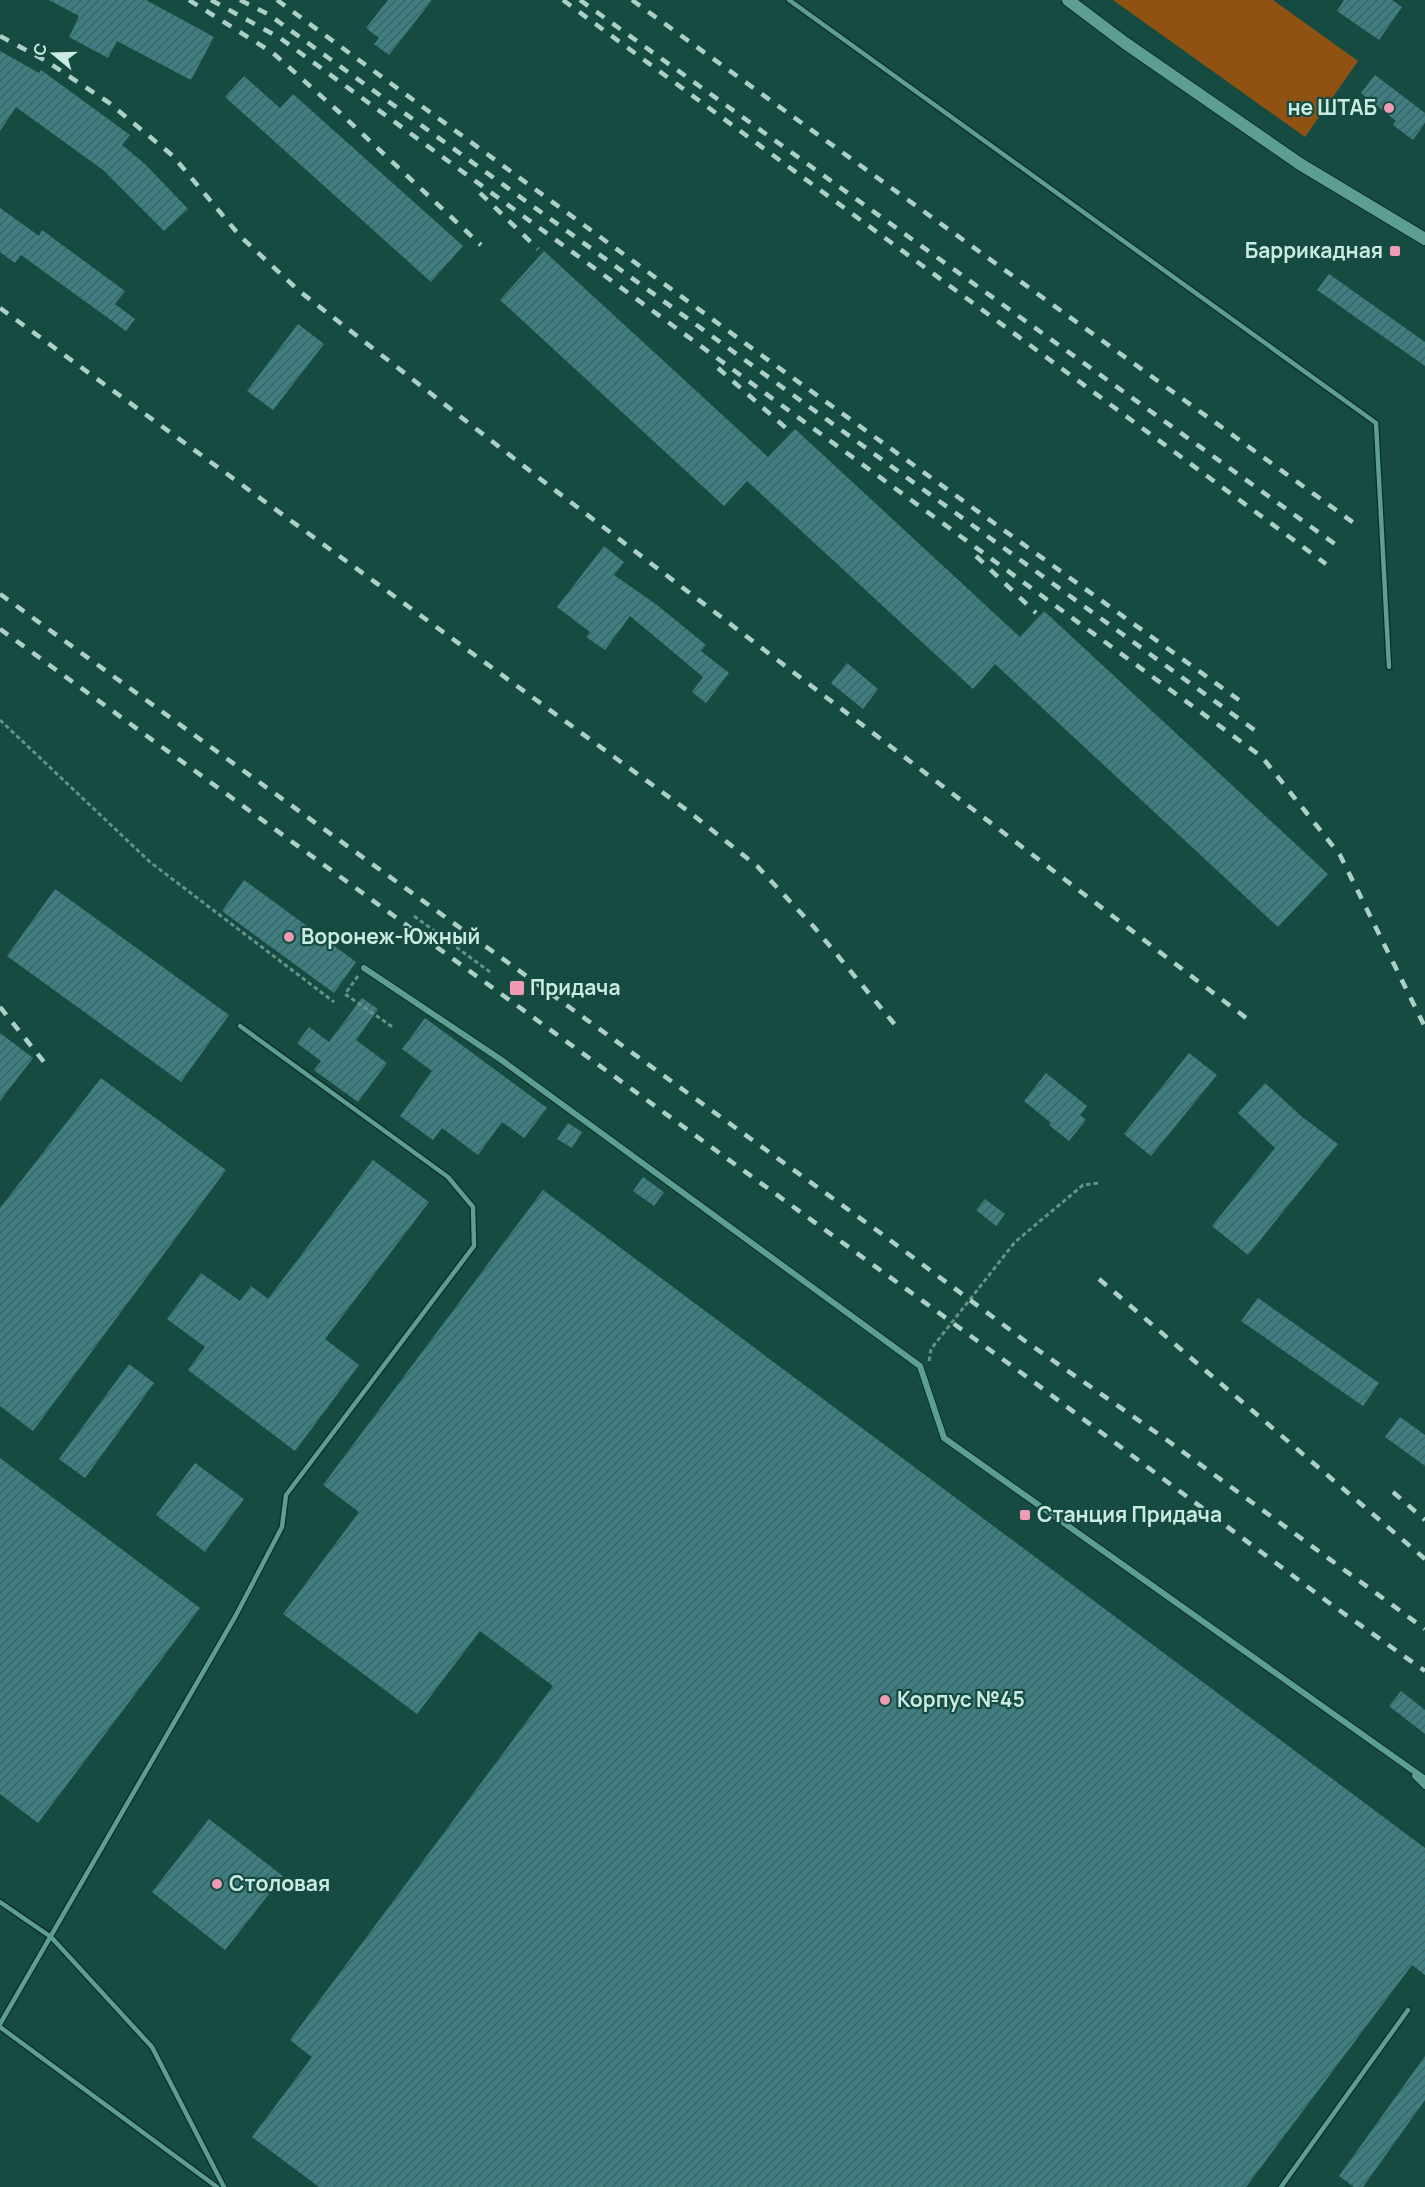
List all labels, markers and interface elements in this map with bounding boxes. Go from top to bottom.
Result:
north arrow [24,24,84,84]
text: С [27,40,52,58]
place label: не ШТАБ [1287,93,1377,121]
marker: не ШТАБ [1382,101,1396,115]
place label: Баррикадная [1245,236,1383,264]
marker: Баррикадная [1388,244,1402,258]
place label: Воронеж-Южный [301,922,480,950]
marker: Воронеж-Южный [282,930,296,944]
place label: Придача [530,973,620,1001]
marker: Придача [508,979,526,997]
place label: Станция Придача [1037,1500,1222,1528]
marker: Станция Придача [1018,1508,1032,1522]
place label: Корпус №45 [897,1685,1025,1713]
marker: Корпус №45 [878,1693,892,1707]
place label: Столовая [229,1869,330,1897]
marker: Столовая [210,1877,224,1891]

